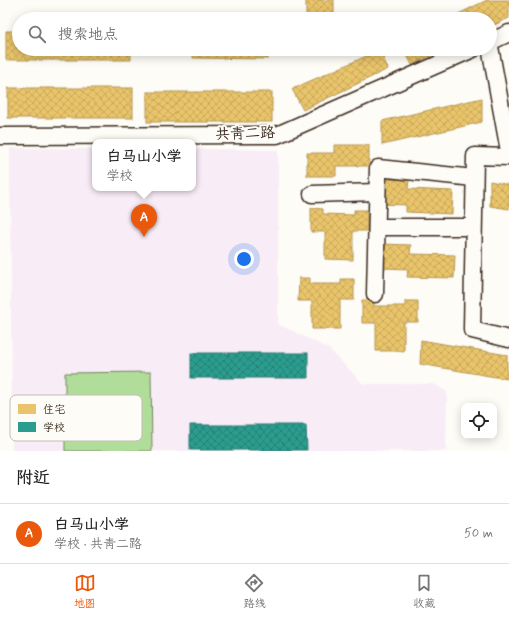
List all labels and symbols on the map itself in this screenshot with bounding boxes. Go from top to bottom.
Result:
street label: 共青二路 [215,123,275,145]
pin: A [131,204,157,237]
your location [234,249,254,269]
legend [10,395,142,441]
text: 住宅 [43,403,65,417]
text: 学校 [43,421,65,435]

